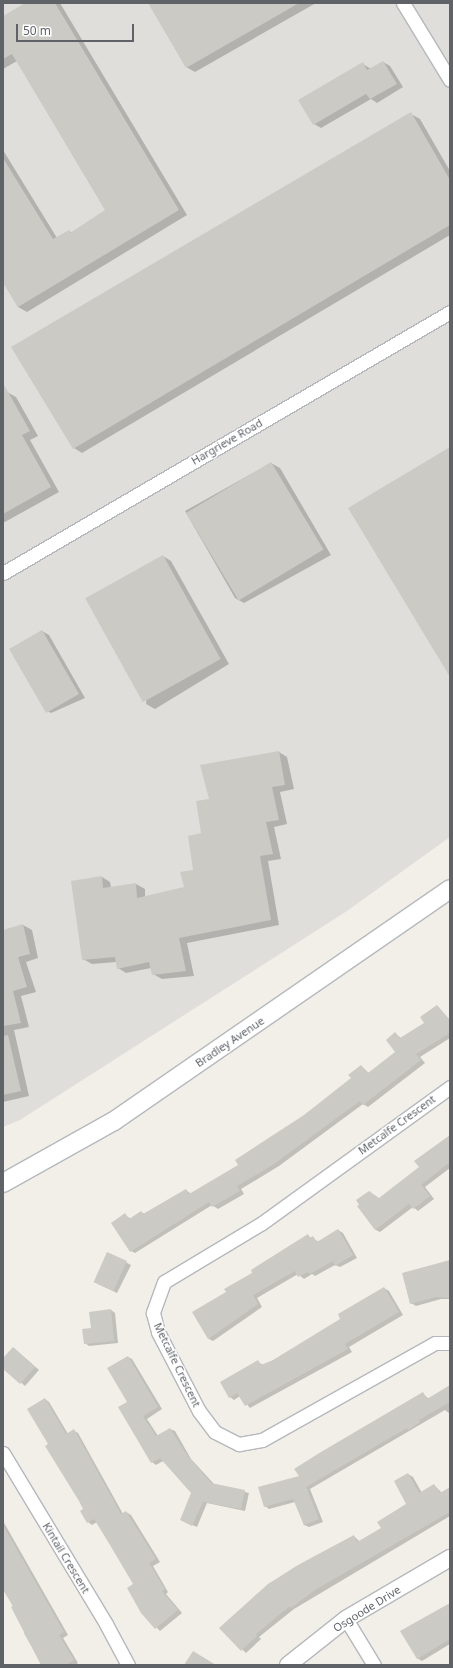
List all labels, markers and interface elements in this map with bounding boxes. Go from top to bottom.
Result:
scale bar [18,16,136,42]
text: 50 m [23,22,51,39]
street label: Hargrieve Road [189,416,265,468]
street label: Bradley Avenue [193,1014,267,1070]
street label: Metcalfe Crescent [356,1093,438,1157]
street label: Metcalfe Crescent [151,1321,203,1409]
street label: Kintail Crescent [40,1520,92,1596]
street label: Osgoode Drive [331,1583,403,1635]

